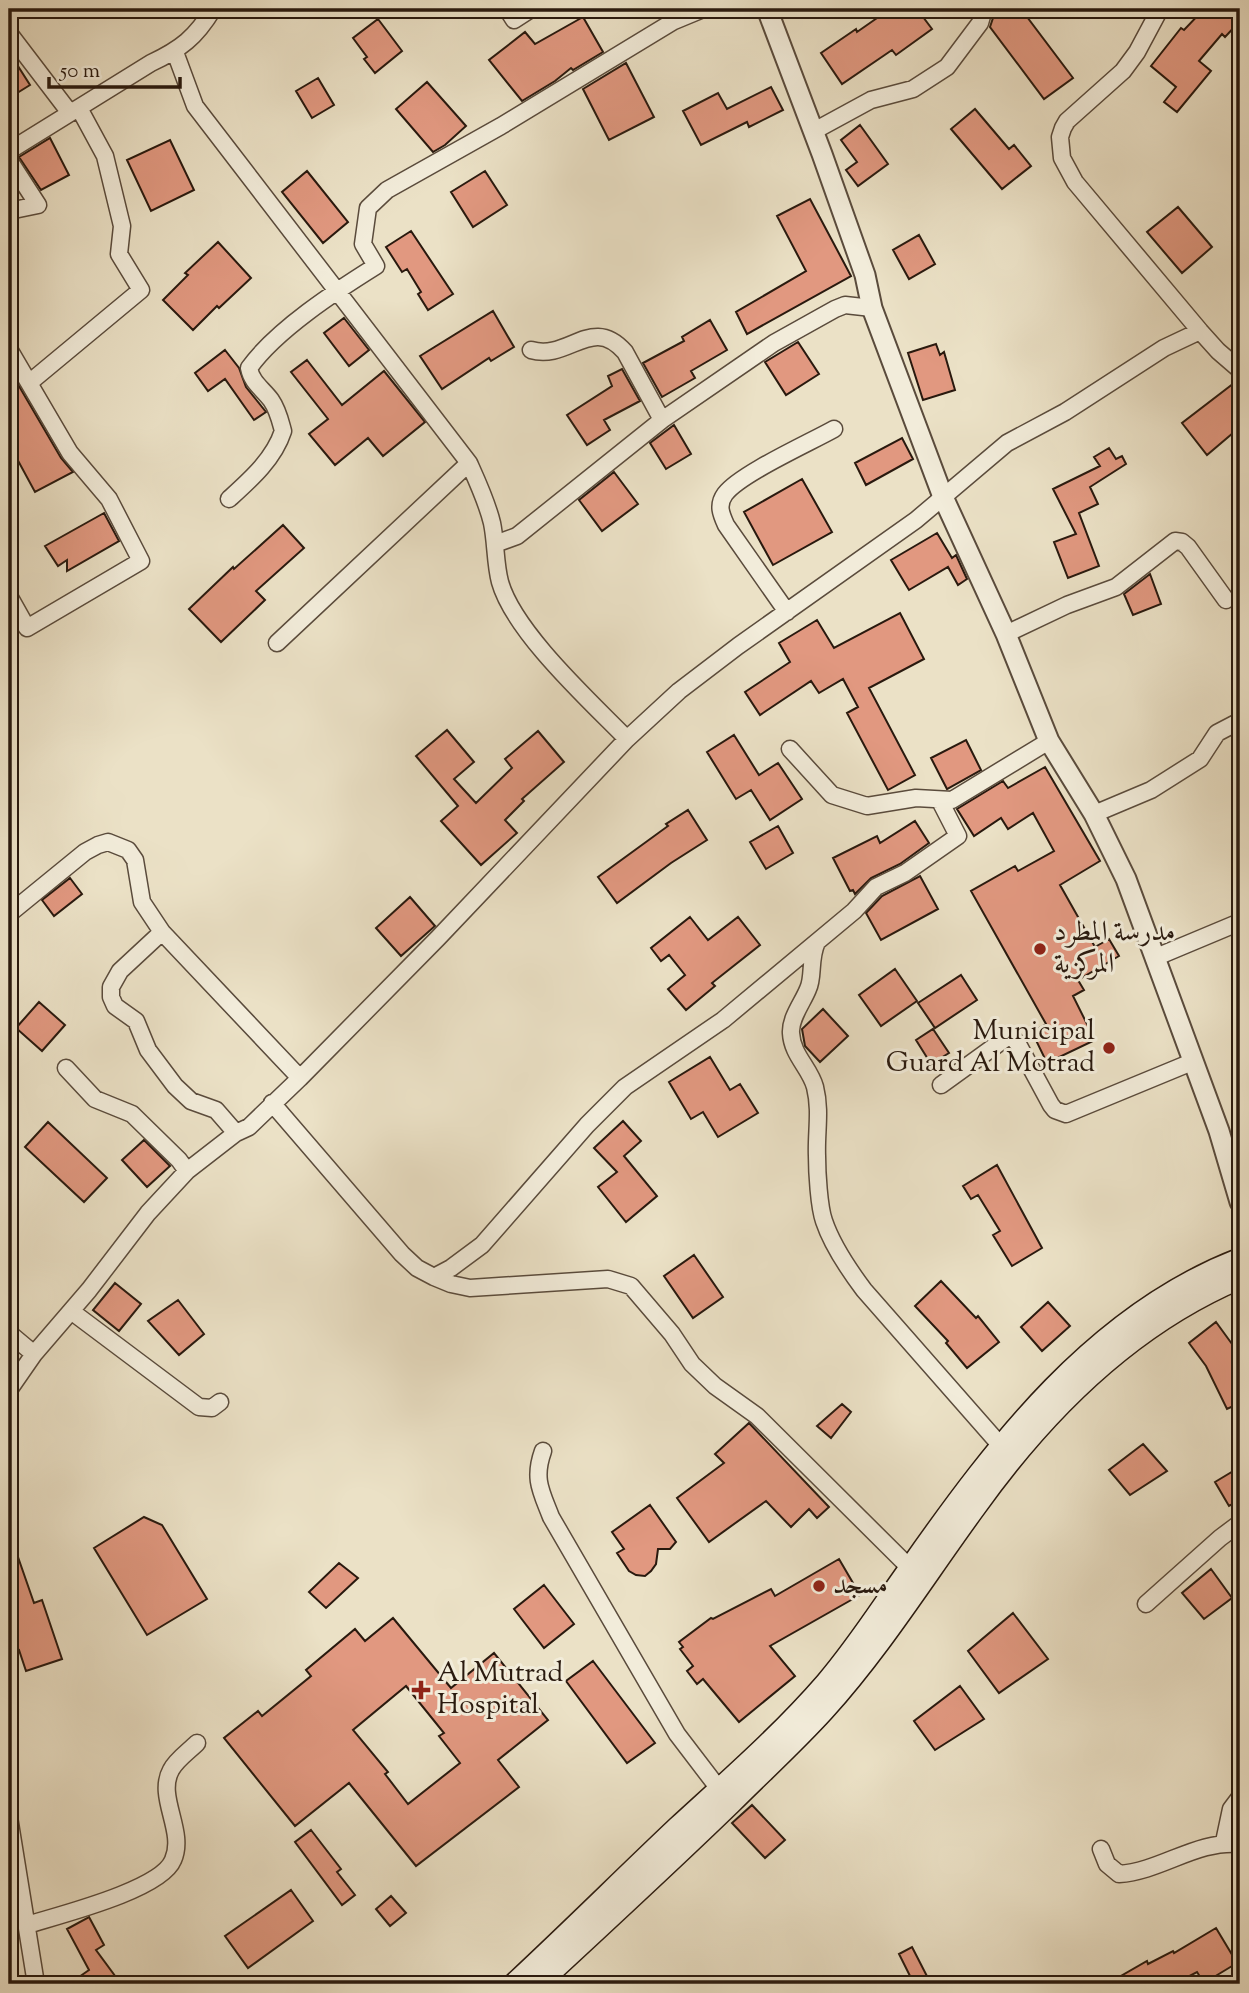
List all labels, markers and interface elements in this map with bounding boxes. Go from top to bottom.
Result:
scale bar [49,46,180,90]
text: 50 m [59,57,100,87]
place label: مدرسة المطرد المركزية [1054,913,1175,985]
marker: مدرسة المطرد المركزية [1032,941,1048,957]
place label: Municipal Guard Al Motrad [886,1012,1095,1084]
marker: Municipal Guard Al Motrad [1101,1040,1117,1056]
place label: مسجد [833,1566,888,1606]
marker: مسجد [811,1578,827,1594]
place label: Al Mutrad Hospital [437,1654,564,1726]
marker: Al Mutrad Hospital [411,1680,431,1700]

